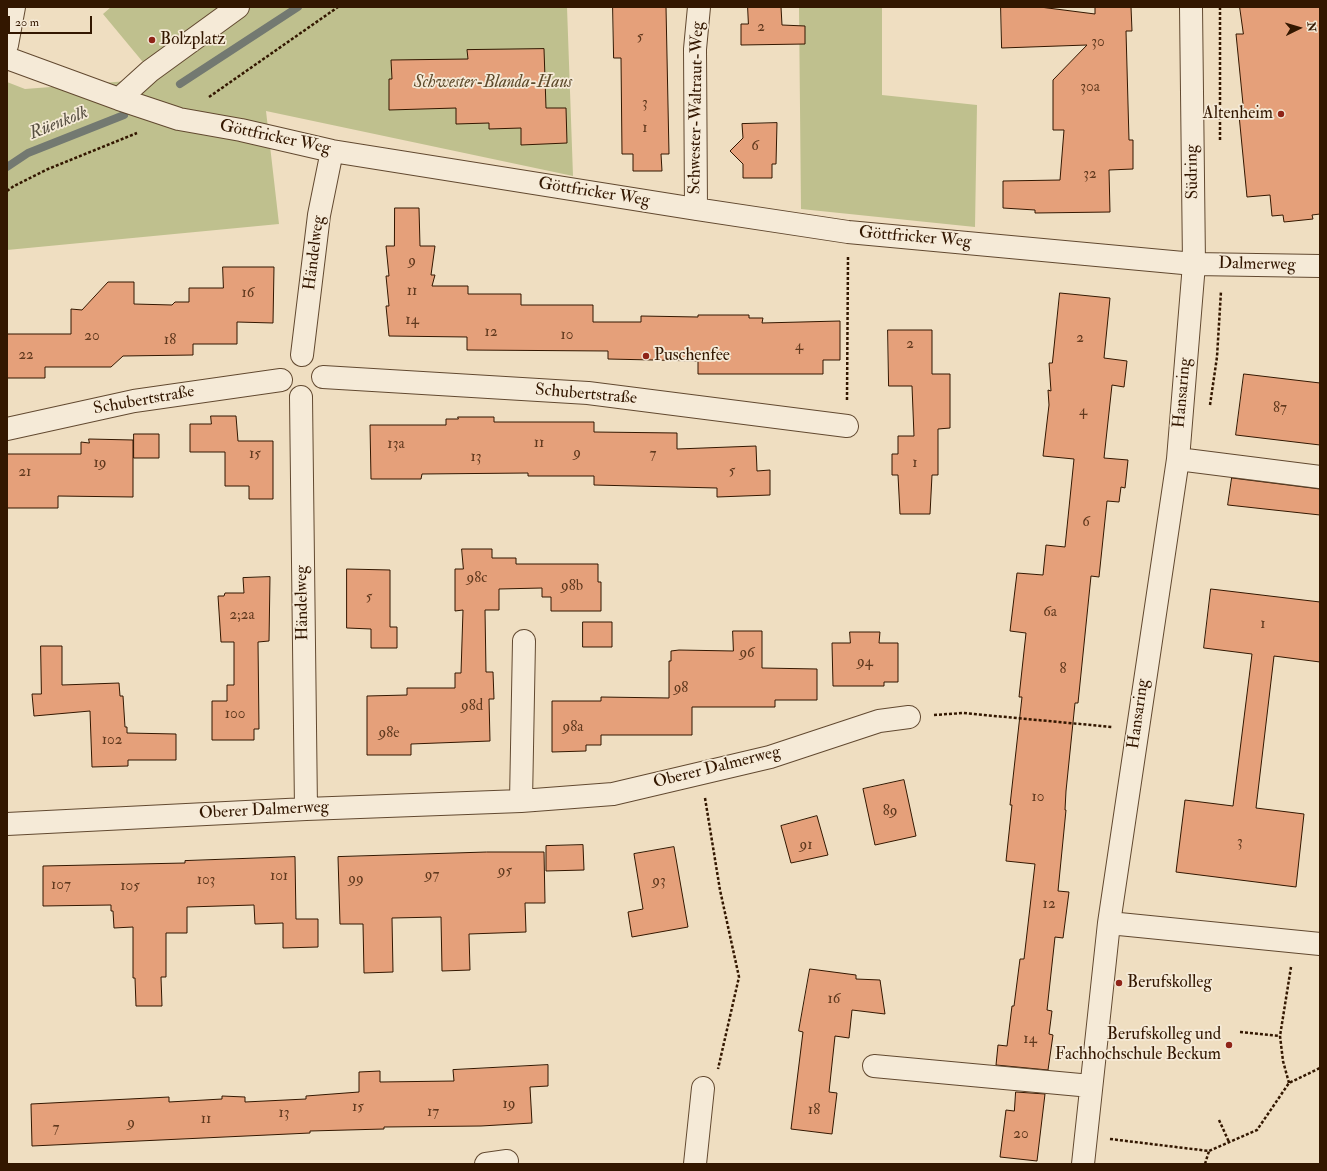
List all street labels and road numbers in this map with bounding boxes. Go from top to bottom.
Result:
street label: Schwester-Waltraut-Weg [685,21,709,195]
street label: Göttfricker Weg [218,116,332,160]
street label: Südring [1182,145,1204,199]
street label: Göttfricker Weg [537,174,651,212]
street label: Händelweg [300,214,330,292]
street label: Göttfricker Weg [858,223,972,253]
street label: Dalmerweg [1218,254,1296,276]
street label: Hansaring [1170,357,1196,429]
street label: Schubertstraße [534,380,638,410]
street label: Schubertstraße [92,382,196,420]
street label: Händelweg [292,565,314,641]
street label: Hansaring [1124,678,1154,750]
street label: Oberer Dalmerweg [651,742,783,794]
street label: Oberer Dalmerweg [198,797,330,825]

